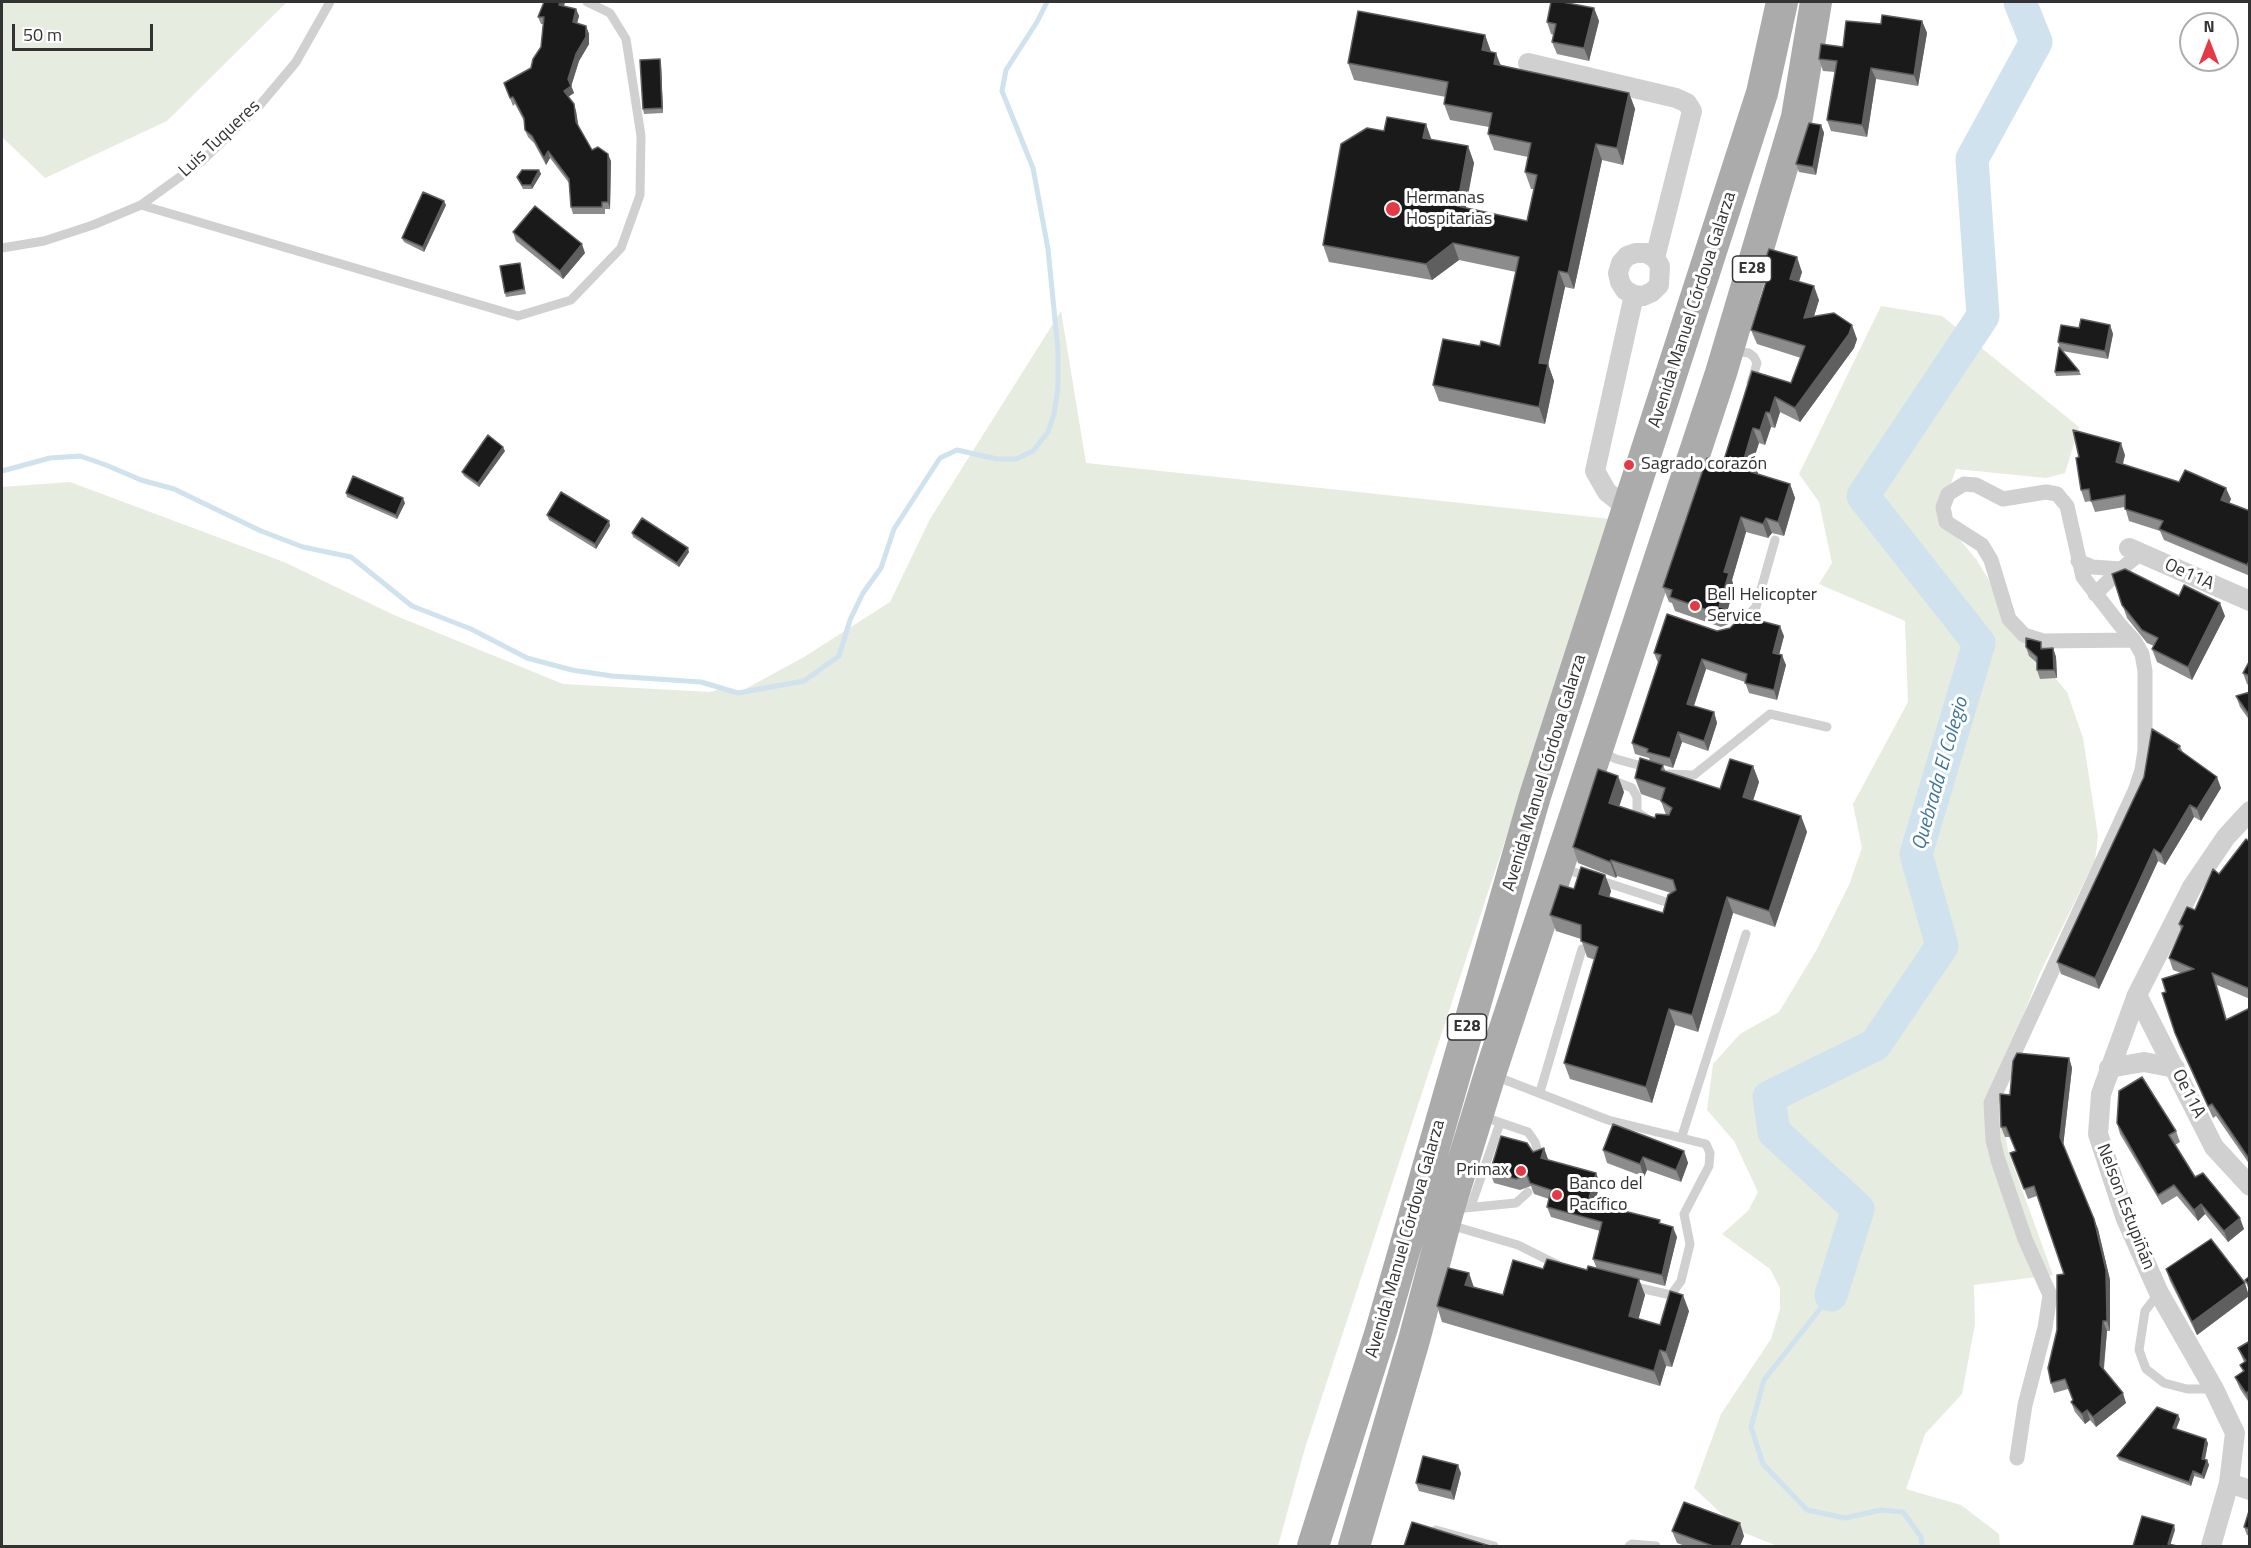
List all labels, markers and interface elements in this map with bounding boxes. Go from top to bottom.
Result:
scale bar [15,12,156,50]
north arrow [2179,12,2239,72]
text: N [2203,14,2215,38]
text: 50 m [23,21,62,48]
street label: Luis Tuqueres [175,96,265,182]
place label: Hermanas Hospitarias [1406,188,1492,230]
street label: Avenida Manuel Córdova Galarza [1645,189,1741,431]
marker: Hermanas Hospitarias [1384,200,1402,218]
road number: E28 [1732,256,1772,282]
place label: Sagrado corazón [1641,454,1767,476]
marker: Sagrado corazón [1622,458,1636,472]
street label: Oe11A [2161,555,2217,595]
place label: Bell Helicopter Service [1707,585,1817,628]
marker: Bell Helicopter Service [1688,599,1702,613]
street label: Avenida Manuel Córdova Galarza [1499,652,1591,894]
water label: Quebrada El Colegio [1908,695,1974,853]
road number: E28 [1448,1014,1486,1040]
street label: Oe11A [2167,1066,2209,1122]
street label: Avenida Manuel Córdova Galarza [1362,1117,1450,1361]
street label: Nelson Estupiñán [2091,1141,2159,1273]
place label: Primax [1456,1160,1509,1182]
marker: Primax [1514,1164,1528,1178]
place label: Banco del Pacífico [1569,1174,1643,1216]
marker: Banco del Pacífico [1550,1188,1564,1202]

